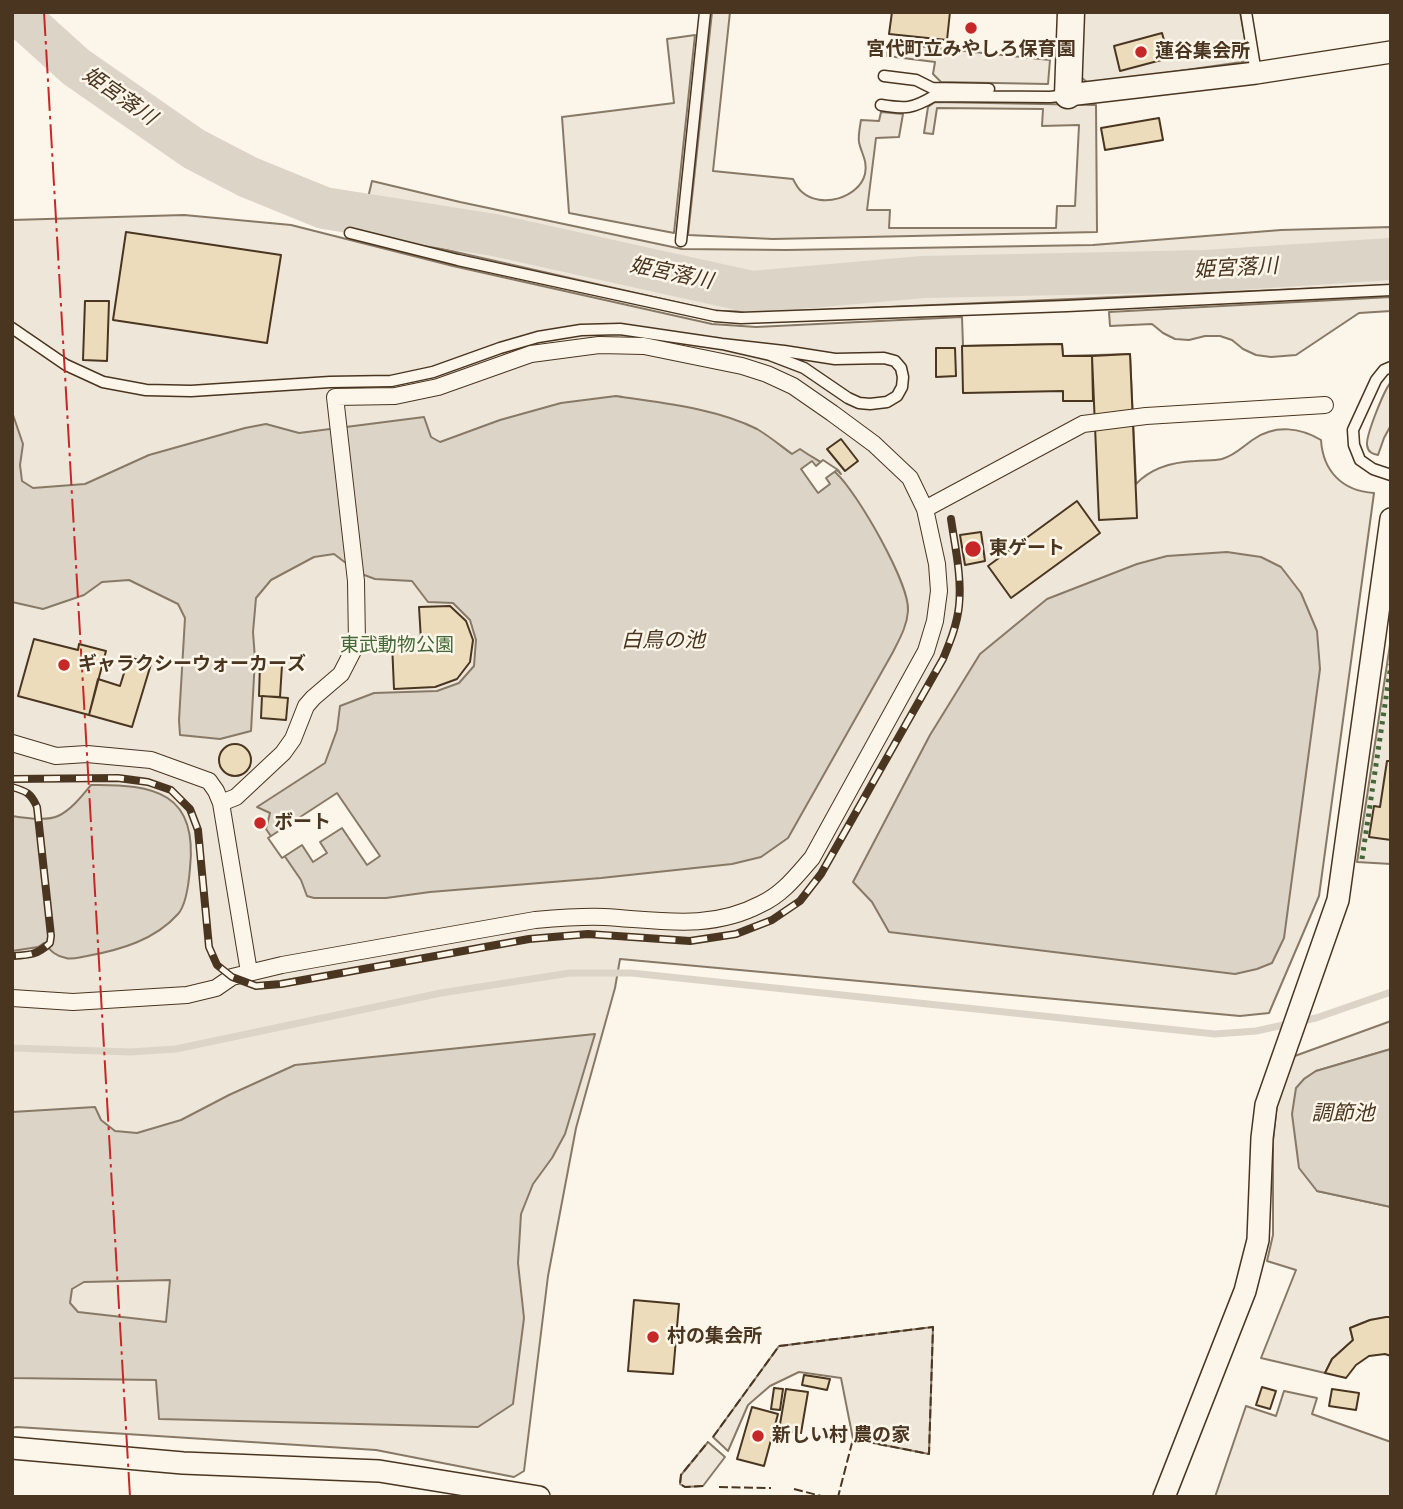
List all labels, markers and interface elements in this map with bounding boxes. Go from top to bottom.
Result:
marker: 宮代町立みやしろ保育園 [963,20,979,36]
place label: 宮代町立みやしろ保育園 [867,39,1075,61]
place label: 蓮谷集会所 [1155,41,1250,63]
marker: 蓮谷集会所 [1133,44,1149,60]
water label: 姫宮落川 [77,63,161,131]
water label: 姫宮落川 [627,253,715,295]
water label: 姫宮落川 [1193,254,1279,284]
place label: 東ゲート [989,538,1065,560]
marker: 東ゲート [963,539,983,559]
water label: 白鳥の池 [621,628,705,654]
park label: 東武動物公園 [340,635,454,657]
place label: ギャラクシーウォーカーズ [78,654,306,676]
marker: ギャラクシーウォーカーズ [56,657,72,673]
place label: ボート [274,812,331,834]
marker: ボート [252,815,268,831]
water label: 調節池 [1312,1101,1374,1127]
place label: 村の集会所 [667,1326,762,1348]
marker: 村の集会所 [645,1329,661,1345]
place label: 新しい村 農の家 [772,1425,910,1447]
marker: 新しい村 農の家 [750,1428,766,1444]

